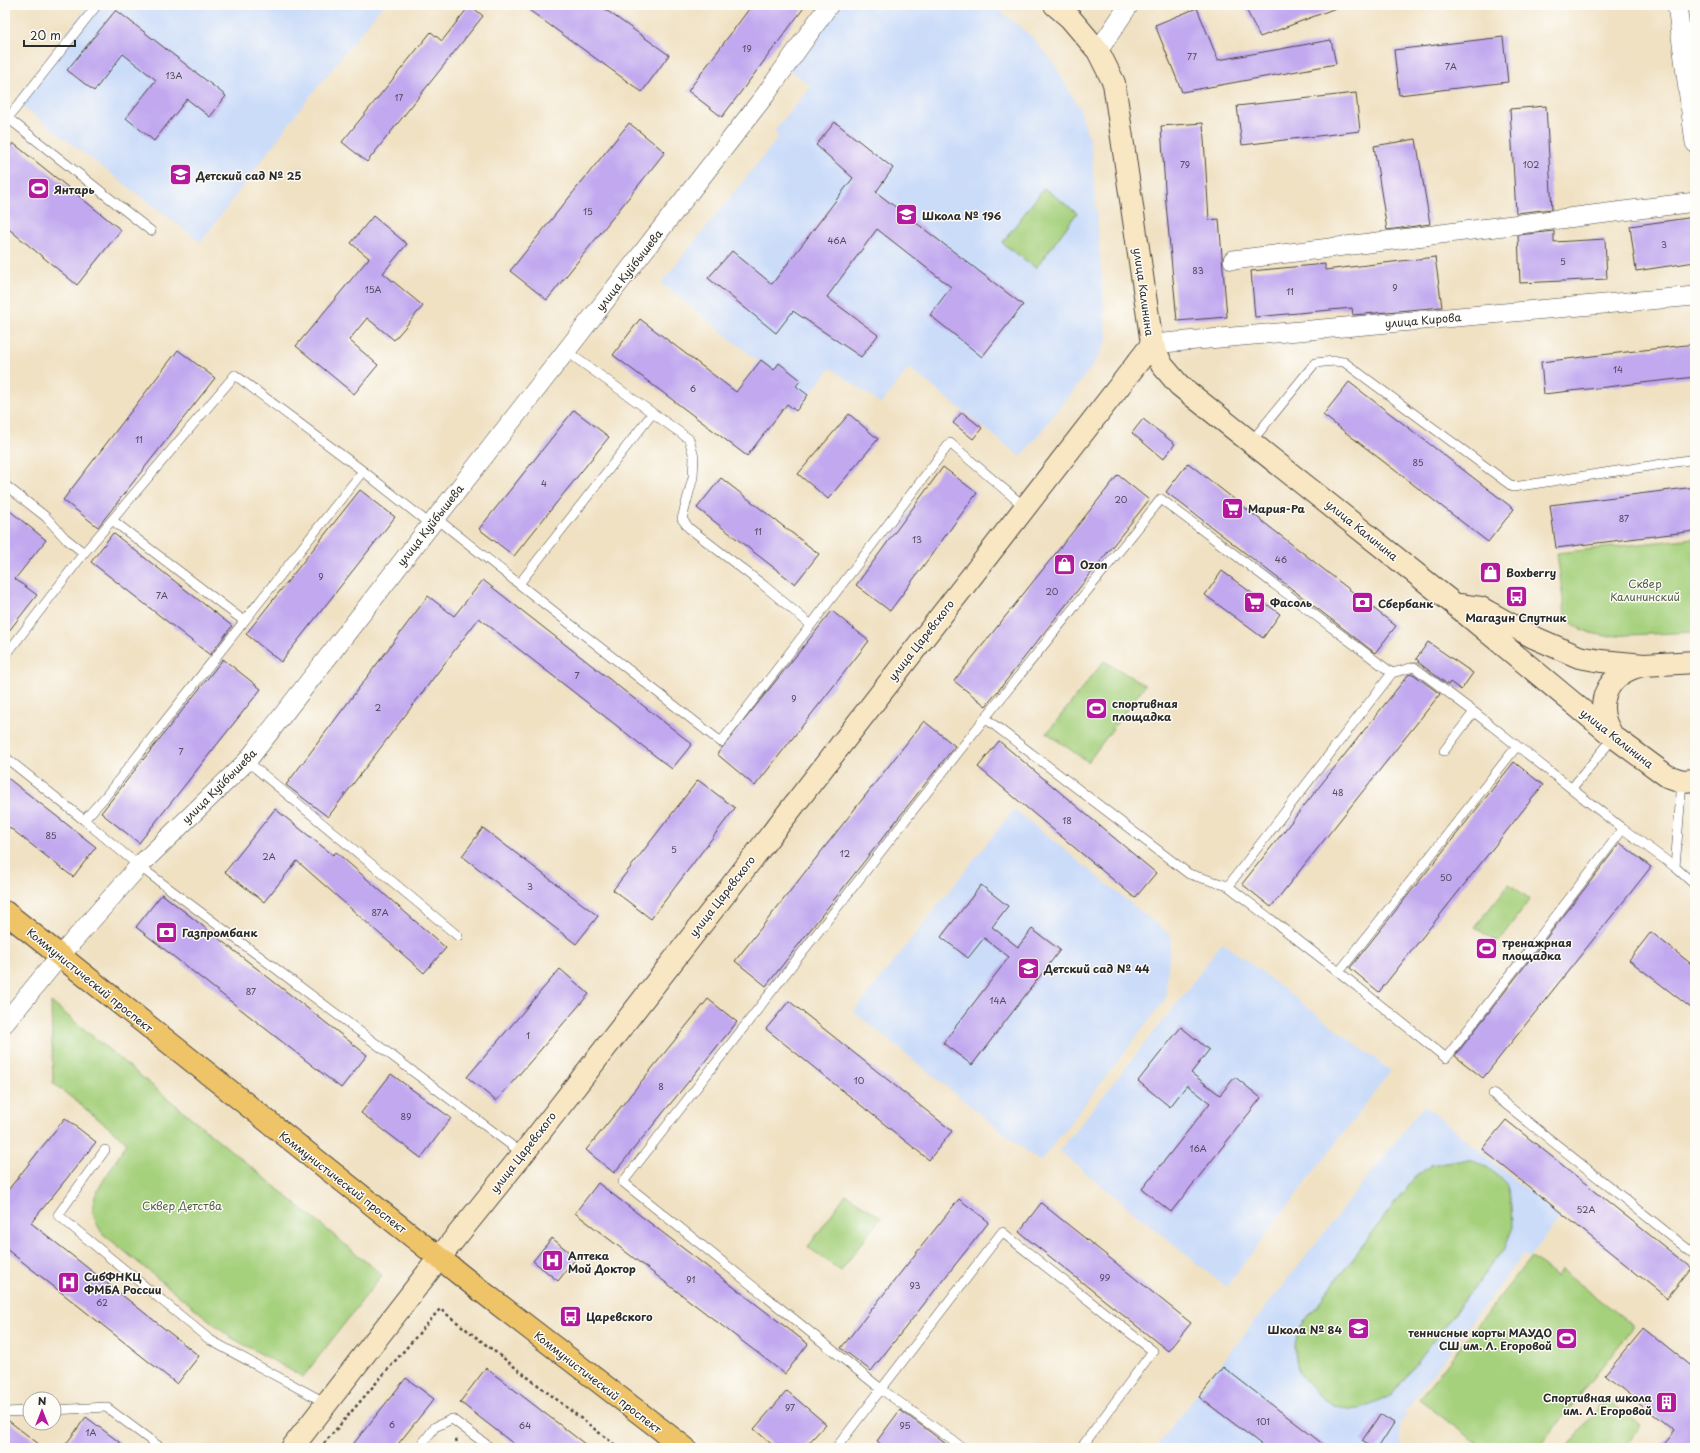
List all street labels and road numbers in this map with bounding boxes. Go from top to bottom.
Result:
street label: улица Куйбышева [592,225,666,314]
street label: улица Калинина [1129,247,1159,337]
street label: улица Кирова [1384,308,1462,332]
street label: улица Куйбышева [393,480,467,569]
street label: улица Калинина [1322,495,1402,565]
street label: улица Царевского [884,596,958,684]
street label: улица Калинина [1577,704,1657,772]
street label: улица Куйбышева [178,745,260,827]
street label: улица Царевского [685,852,759,940]
street label: Коммунистический проспект [23,924,157,1037]
street label: улица Царевского [486,1108,560,1196]
street label: Коммунистический проспект [276,1127,411,1238]
street label: Коммунистический проспект [531,1327,666,1438]

